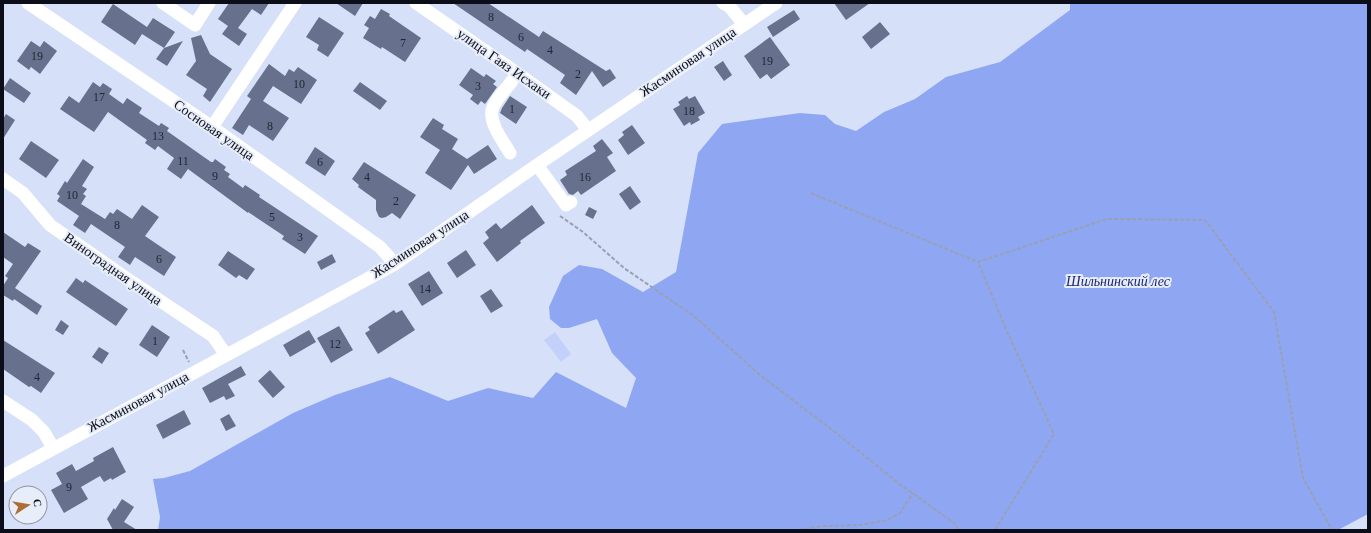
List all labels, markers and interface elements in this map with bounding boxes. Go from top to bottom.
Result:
house number: 8 [488,10,494,24]
street label: Жасминовая улица [637,24,740,100]
street label: улица Гаяз Исхаки [454,26,554,102]
house number: 6 [518,30,524,44]
house number: 7 [400,36,406,50]
house number: 4 [547,43,553,57]
house number: 19 [31,49,43,63]
house number: 19 [761,54,773,68]
house number: 2 [575,67,581,81]
house number: 10 [293,77,305,91]
house number: 3 [475,79,481,93]
house number: 17 [93,90,105,104]
street label: Сосновая улица [171,97,258,164]
house number: 1 [509,102,515,116]
house number: 18 [683,104,695,118]
house number: 8 [267,119,273,133]
house number: 13 [152,129,164,143]
house number: 11 [177,154,189,168]
house number: 6 [317,155,323,169]
house number: 9 [212,169,218,183]
house number: 4 [364,170,370,184]
house number: 16 [579,170,591,184]
house number: 10 [66,188,78,202]
house number: 2 [393,194,399,208]
street label: Жасминовая улица [369,207,472,281]
house number: 5 [269,210,275,224]
house number: 8 [114,218,120,232]
street label: Виноградная улица [61,230,165,309]
house number: 3 [297,230,303,244]
house number: 6 [156,252,162,266]
park label: Шильнинский лес [1065,274,1171,289]
house number: 14 [419,282,431,296]
house number: 1 [152,334,158,348]
house number: 12 [329,337,341,351]
street label: Жасминовая улица [85,369,192,435]
house number: 4 [34,370,40,384]
house number: 9 [66,480,72,494]
north arrow [8,485,48,525]
text: С [31,498,44,508]

